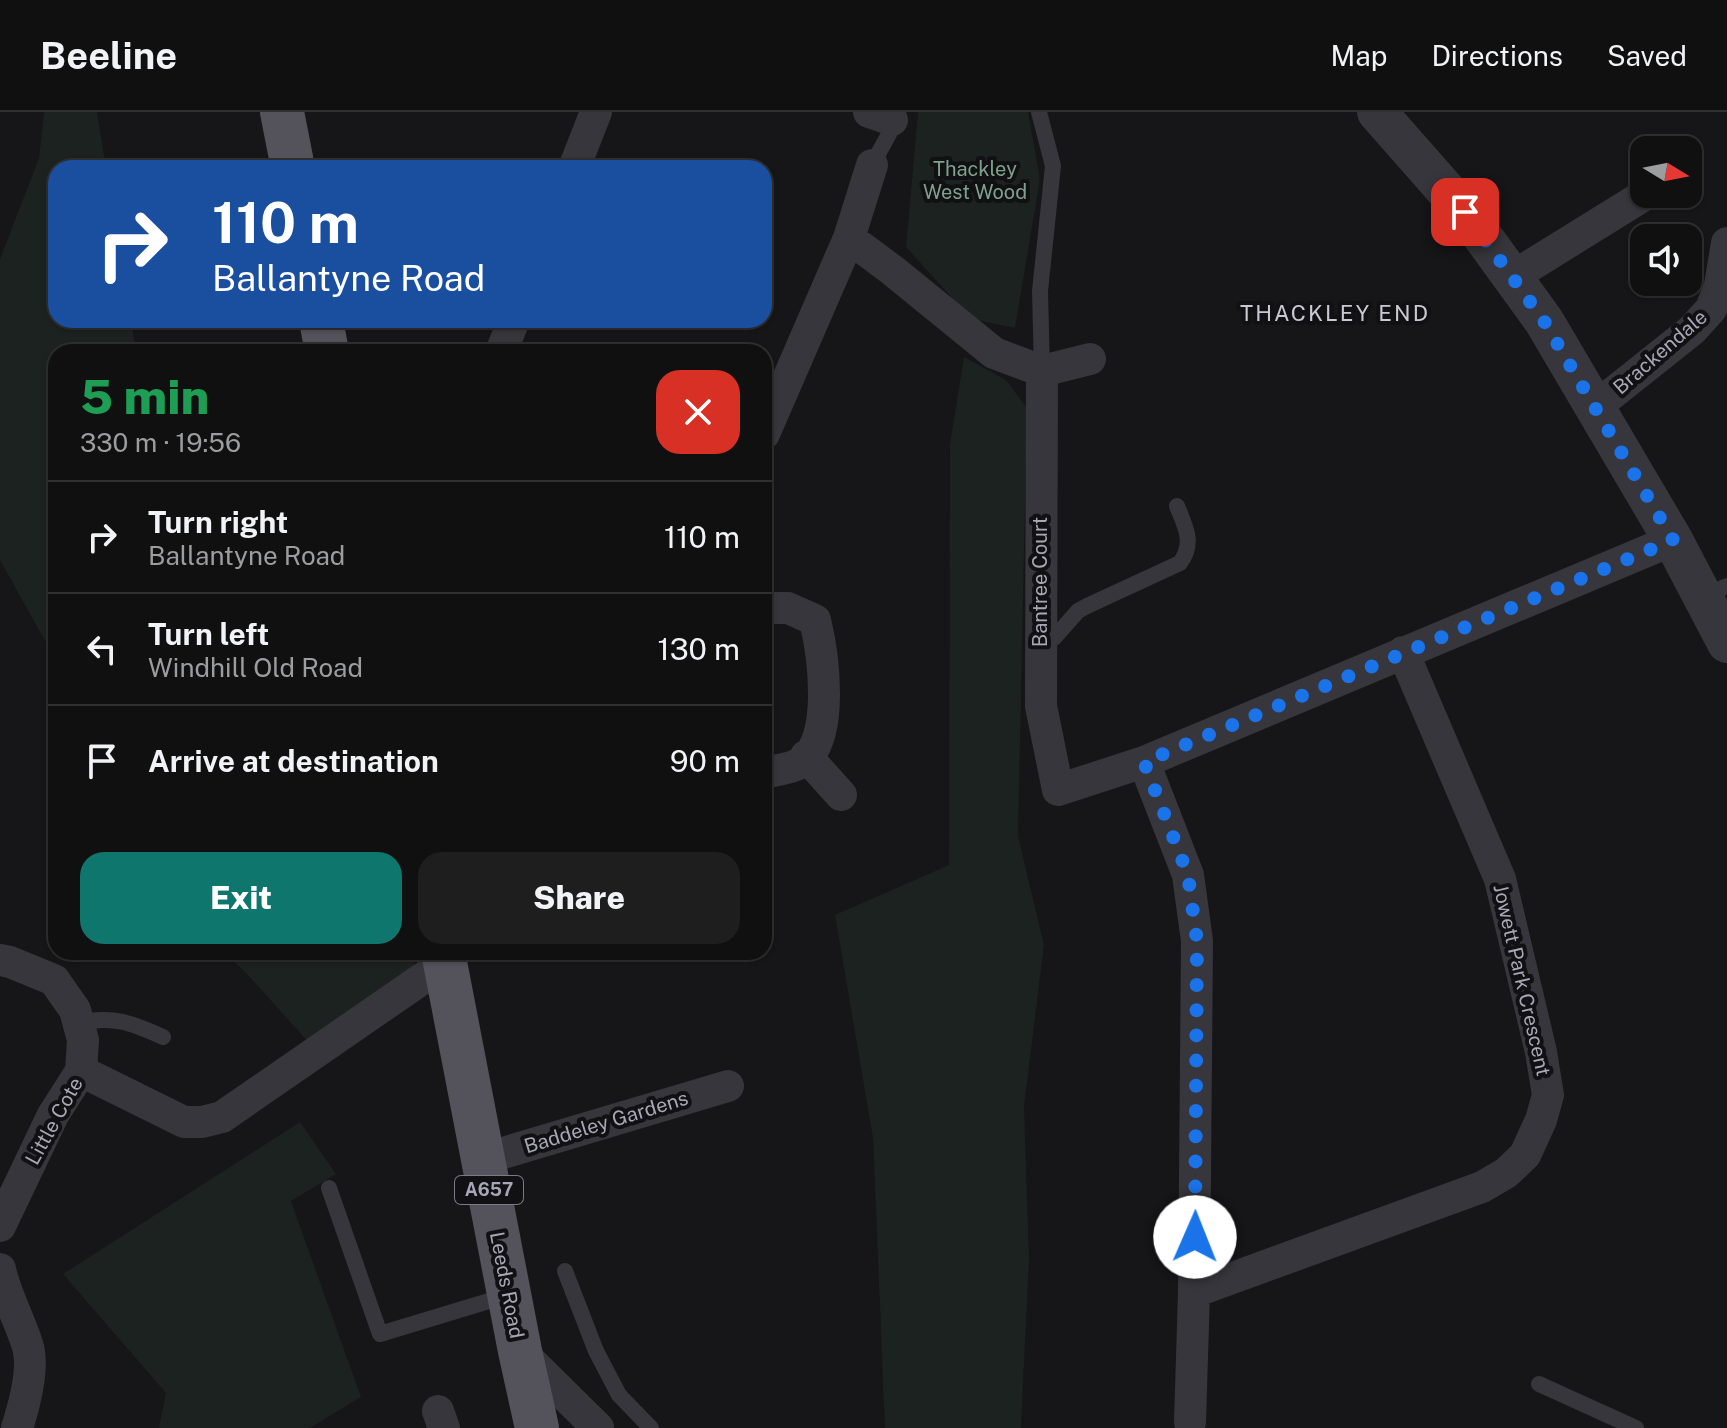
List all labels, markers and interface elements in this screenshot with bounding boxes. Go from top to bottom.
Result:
text: Beeline [40,33,177,78]
text: Map [1331,39,1387,72]
text: Directions [1431,39,1563,72]
text: Saved [1607,39,1687,72]
north arrow [1630,136,1702,208]
map controls [1630,136,1702,296]
park label: Thackley West Wood [923,157,1027,204]
pin [1431,178,1499,246]
text: 110 m [212,190,359,256]
icon: arrive [1443,190,1487,234]
icon: right [80,192,184,296]
button: sound [1630,224,1702,296]
text: Ballantyne Road [212,257,485,299]
district label: THACKLEY END [1240,300,1430,326]
street label: Brackendale [1608,305,1712,399]
text: 5 min [80,368,209,425]
button: close [656,370,740,454]
text: 330 m · 19:56 [80,427,241,458]
text: Turn right [148,504,288,540]
icon: right [80,515,124,559]
street label: Bantree Court [1028,517,1052,647]
text: 110 m [664,519,740,555]
text: Ballantyne Road [148,540,345,571]
text: Turn left [148,616,269,652]
icon: left [80,627,124,671]
text: 130 m [657,631,740,667]
text: Windhill Old Road [148,652,363,683]
icon: arrive [80,739,124,783]
text: Arrive at destination [148,743,439,779]
text: 90 m [670,743,740,779]
button: Exit [80,852,402,944]
button: Share [418,852,740,944]
street label: Jowett Park Crescent [1488,882,1556,1078]
street label: Little Cote [20,1073,88,1169]
street label: Baddeley Gardens [521,1086,691,1158]
road number: A657 [455,1176,523,1204]
position arrow [1153,1195,1237,1279]
street label: Leeds Road [485,1230,529,1340]

